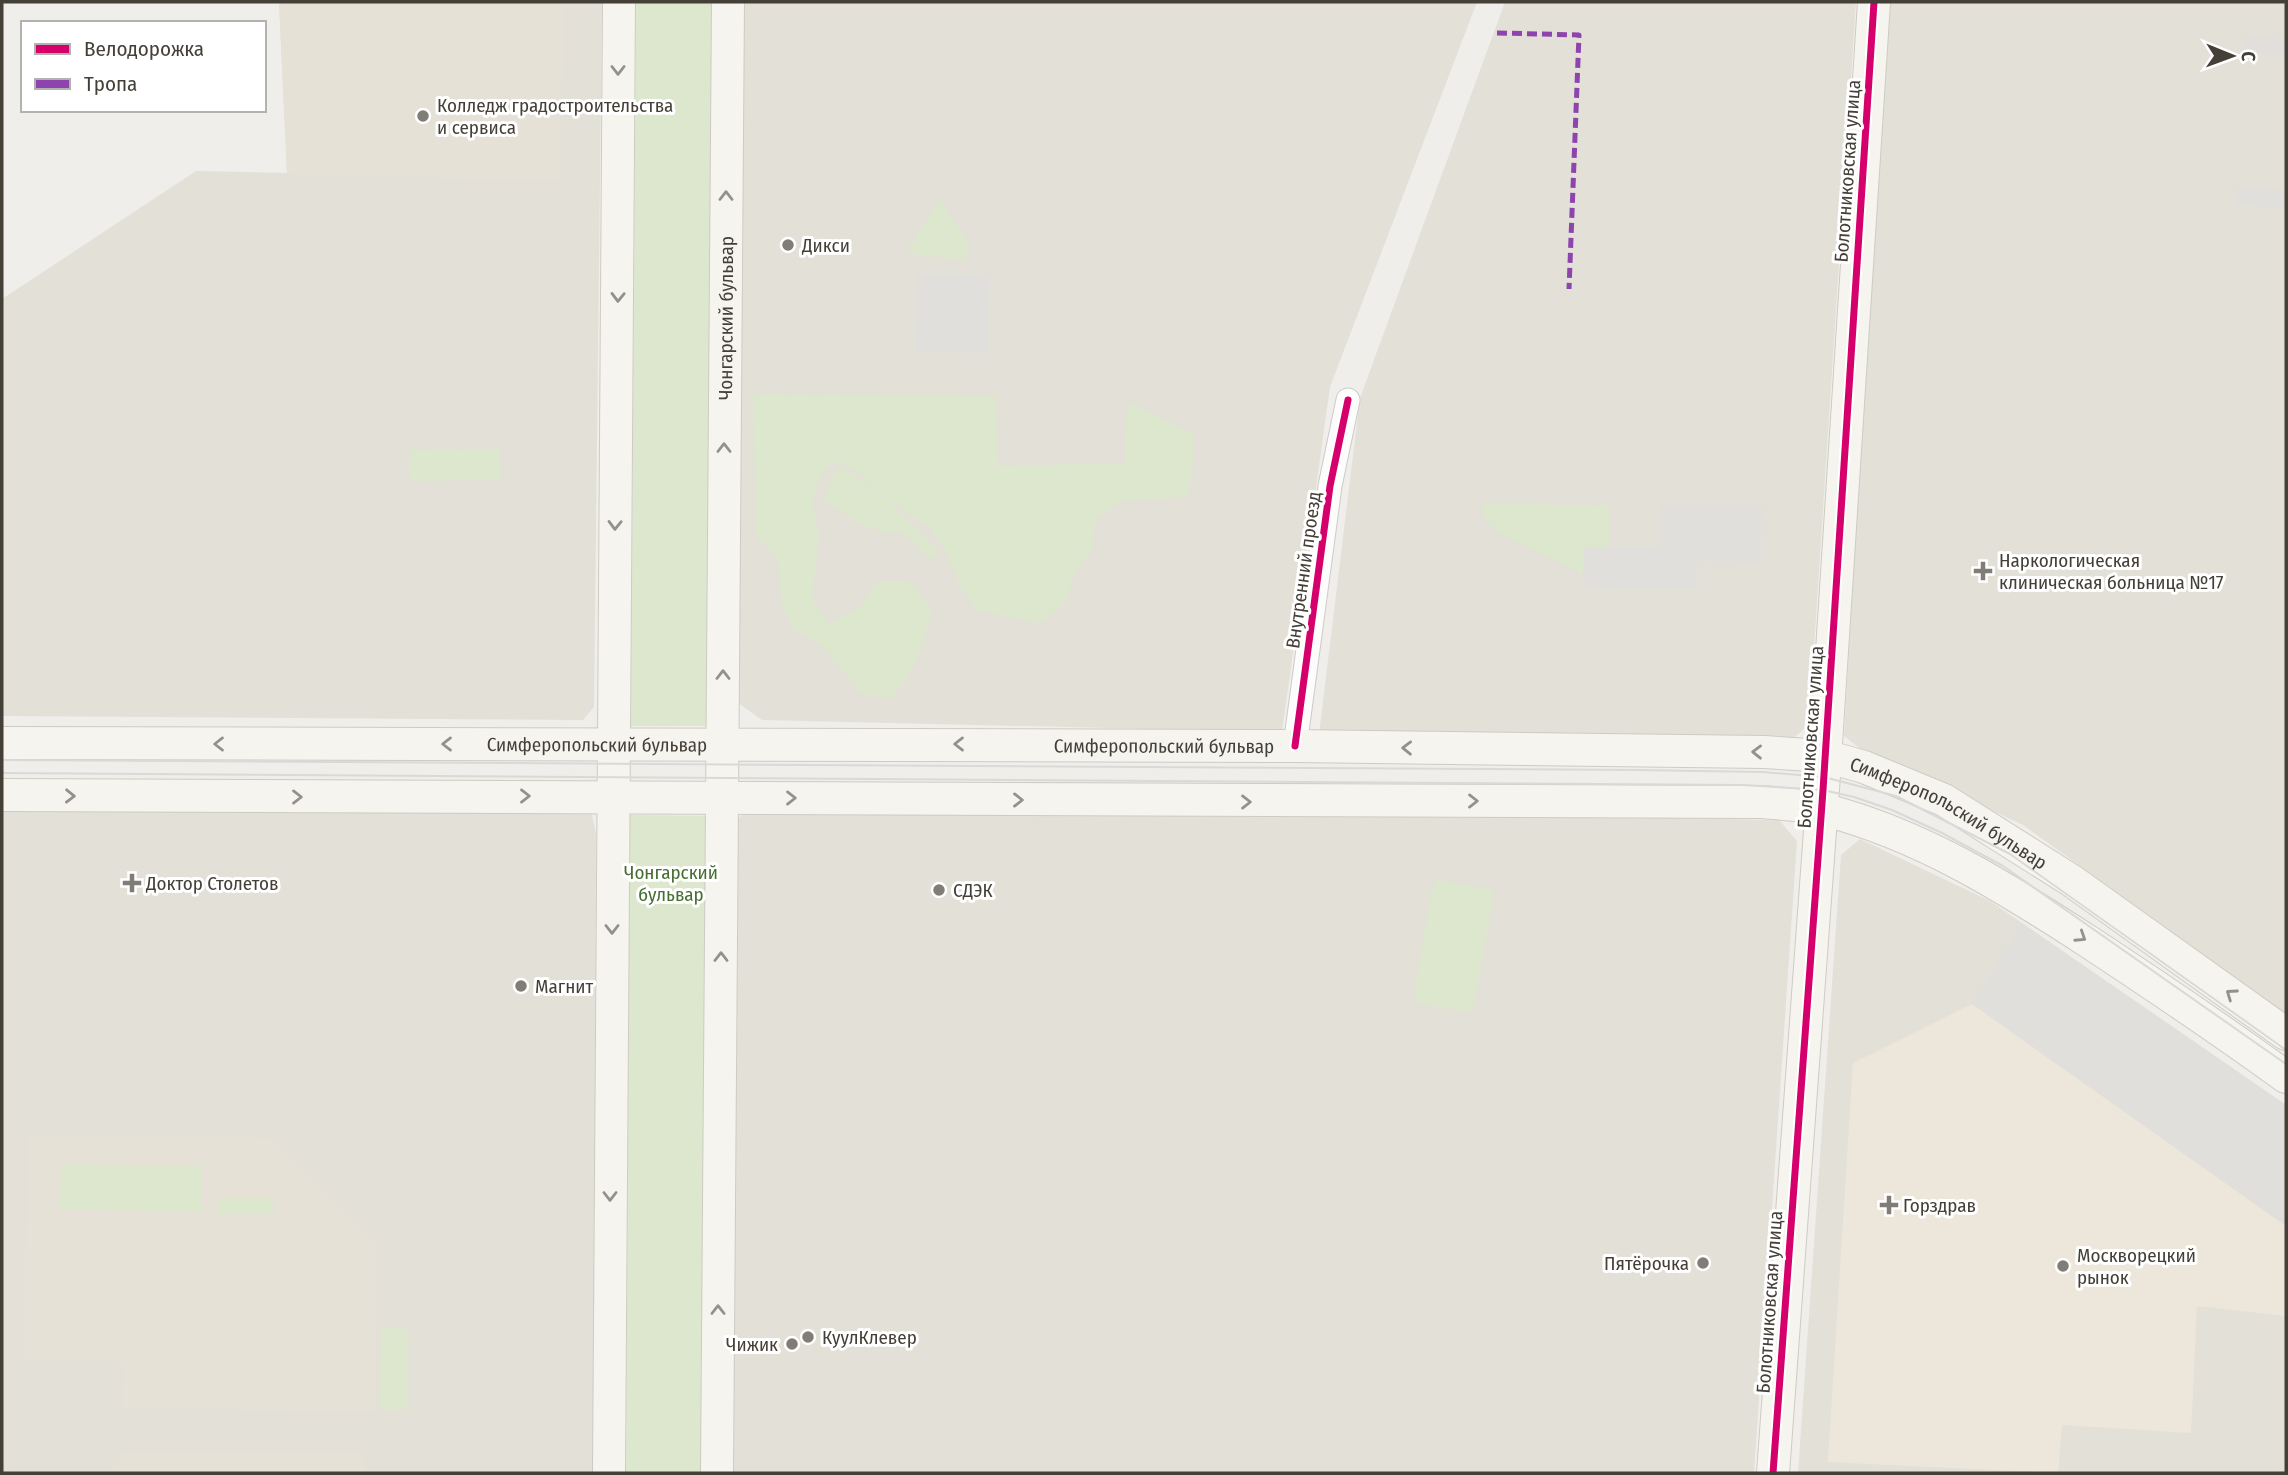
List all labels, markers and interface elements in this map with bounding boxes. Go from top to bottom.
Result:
legend [21,21,266,112]
north arrow [2197,21,2267,91]
text: Велодорожка [84,36,204,62]
text: С [2237,51,2260,62]
one-way arrow [610,65,626,76]
text: Тропа [84,71,137,97]
street label: Болотниковская улица [1830,79,1865,263]
place label: Колледж градостроительства и сервиса [437,94,673,139]
marker: Колледж градостроительства и сервиса [415,108,431,124]
one-way arrow [718,190,734,200]
place label: Дикси [801,234,850,257]
street label: Чонгарский бульвар [714,236,738,400]
marker: Дикси [780,237,796,253]
one-way arrow [610,293,626,303]
one-way arrow [717,442,732,453]
street label: Внутренний проезд [1281,490,1326,650]
one-way arrow [607,520,623,531]
place label: Наркологическая клиническая больница №17 [1999,549,2224,594]
marker: Наркологическая клиническая больница №17 [1973,561,1993,581]
street label: Болотниковская улица [1793,645,1828,829]
one-way arrow [715,669,731,680]
street label: Симферопольский бульвар [487,733,707,757]
street label: Симферопольский бульвар [1054,734,1274,758]
one-way arrow [213,736,224,752]
one-way arrow [441,736,451,752]
one-way arrow [953,737,964,752]
one-way arrow [1401,740,1411,756]
one-way arrow [1751,745,1762,760]
street label: Симферопольский бульвар [1847,753,2051,874]
one-way arrow [65,788,76,804]
one-way arrow [520,788,531,804]
one-way arrow [293,789,303,805]
one-way arrow [786,790,796,806]
one-way arrow [1013,792,1024,808]
one-way arrow [1468,793,1479,809]
one-way arrow [1241,794,1251,810]
park label: Чонгарский бульвар [624,861,718,906]
place label: Доктор Столетов [145,872,279,895]
marker: Доктор Столетов [124,875,140,891]
place label: СДЭК [953,879,993,902]
marker: СДЭК [931,882,947,898]
one-way arrow [604,924,620,935]
one-way arrow [2073,928,2086,941]
one-way arrow [713,951,729,961]
place label: Магнит [535,975,594,998]
marker: Магнит [513,978,529,994]
one-way arrow [2226,990,2239,1002]
one-way arrow [602,1191,618,1202]
place label: Горздрав [1903,1194,1976,1217]
marker: Горздрав [1881,1197,1897,1213]
street label: Болотниковская улица [1752,1210,1787,1394]
place label: Москворецкий рынок [2077,1244,2196,1289]
place label: Пятёрочка [1604,1252,1689,1275]
marker: Пятёрочка [1695,1255,1711,1271]
marker: Москворецкий рынок [2055,1258,2071,1274]
one-way arrow [710,1304,726,1315]
place label: КуулКлевер [822,1326,917,1349]
marker: КуулКлевер [800,1329,816,1345]
place label: Чижик [726,1333,778,1356]
marker: Чижик [784,1336,800,1352]

